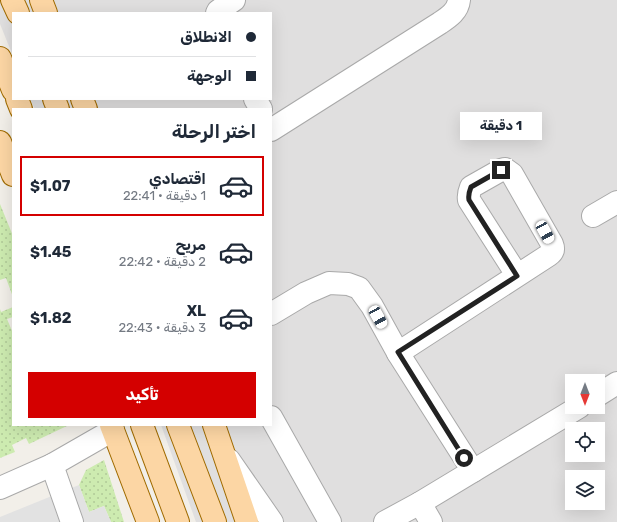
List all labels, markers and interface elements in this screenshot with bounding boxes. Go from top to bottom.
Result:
text: الانطلاق [180,28,232,46]
text: الوجهة [187,67,232,85]
callout: 1 دقيقة [460,112,542,140]
text: 1 دقيقة [480,118,522,133]
text: اختر الرحلة [172,121,256,143]
route end [492,161,510,179]
icon: car [218,168,254,204]
text: اقتصادي [149,170,206,188]
text: $1.07 [30,177,70,195]
text: 1 دقيقة · 22:41 [123,188,206,203]
car [534,219,556,245]
icon: car [218,234,254,270]
text: مريح [175,236,206,254]
text: $1.45 [30,243,72,261]
text: 2 دقيقة · 22:42 [119,254,206,269]
icon: car [218,300,254,336]
text: XL [187,302,206,320]
car [367,304,389,330]
text: $1.82 [30,309,72,327]
text: 3 دقيقة · 22:43 [118,320,206,335]
button: تأكيد [28,372,256,418]
north arrow [565,374,605,414]
map controls [565,374,605,510]
button: locate [565,422,605,462]
route start [455,449,473,467]
button: layers [565,470,605,510]

